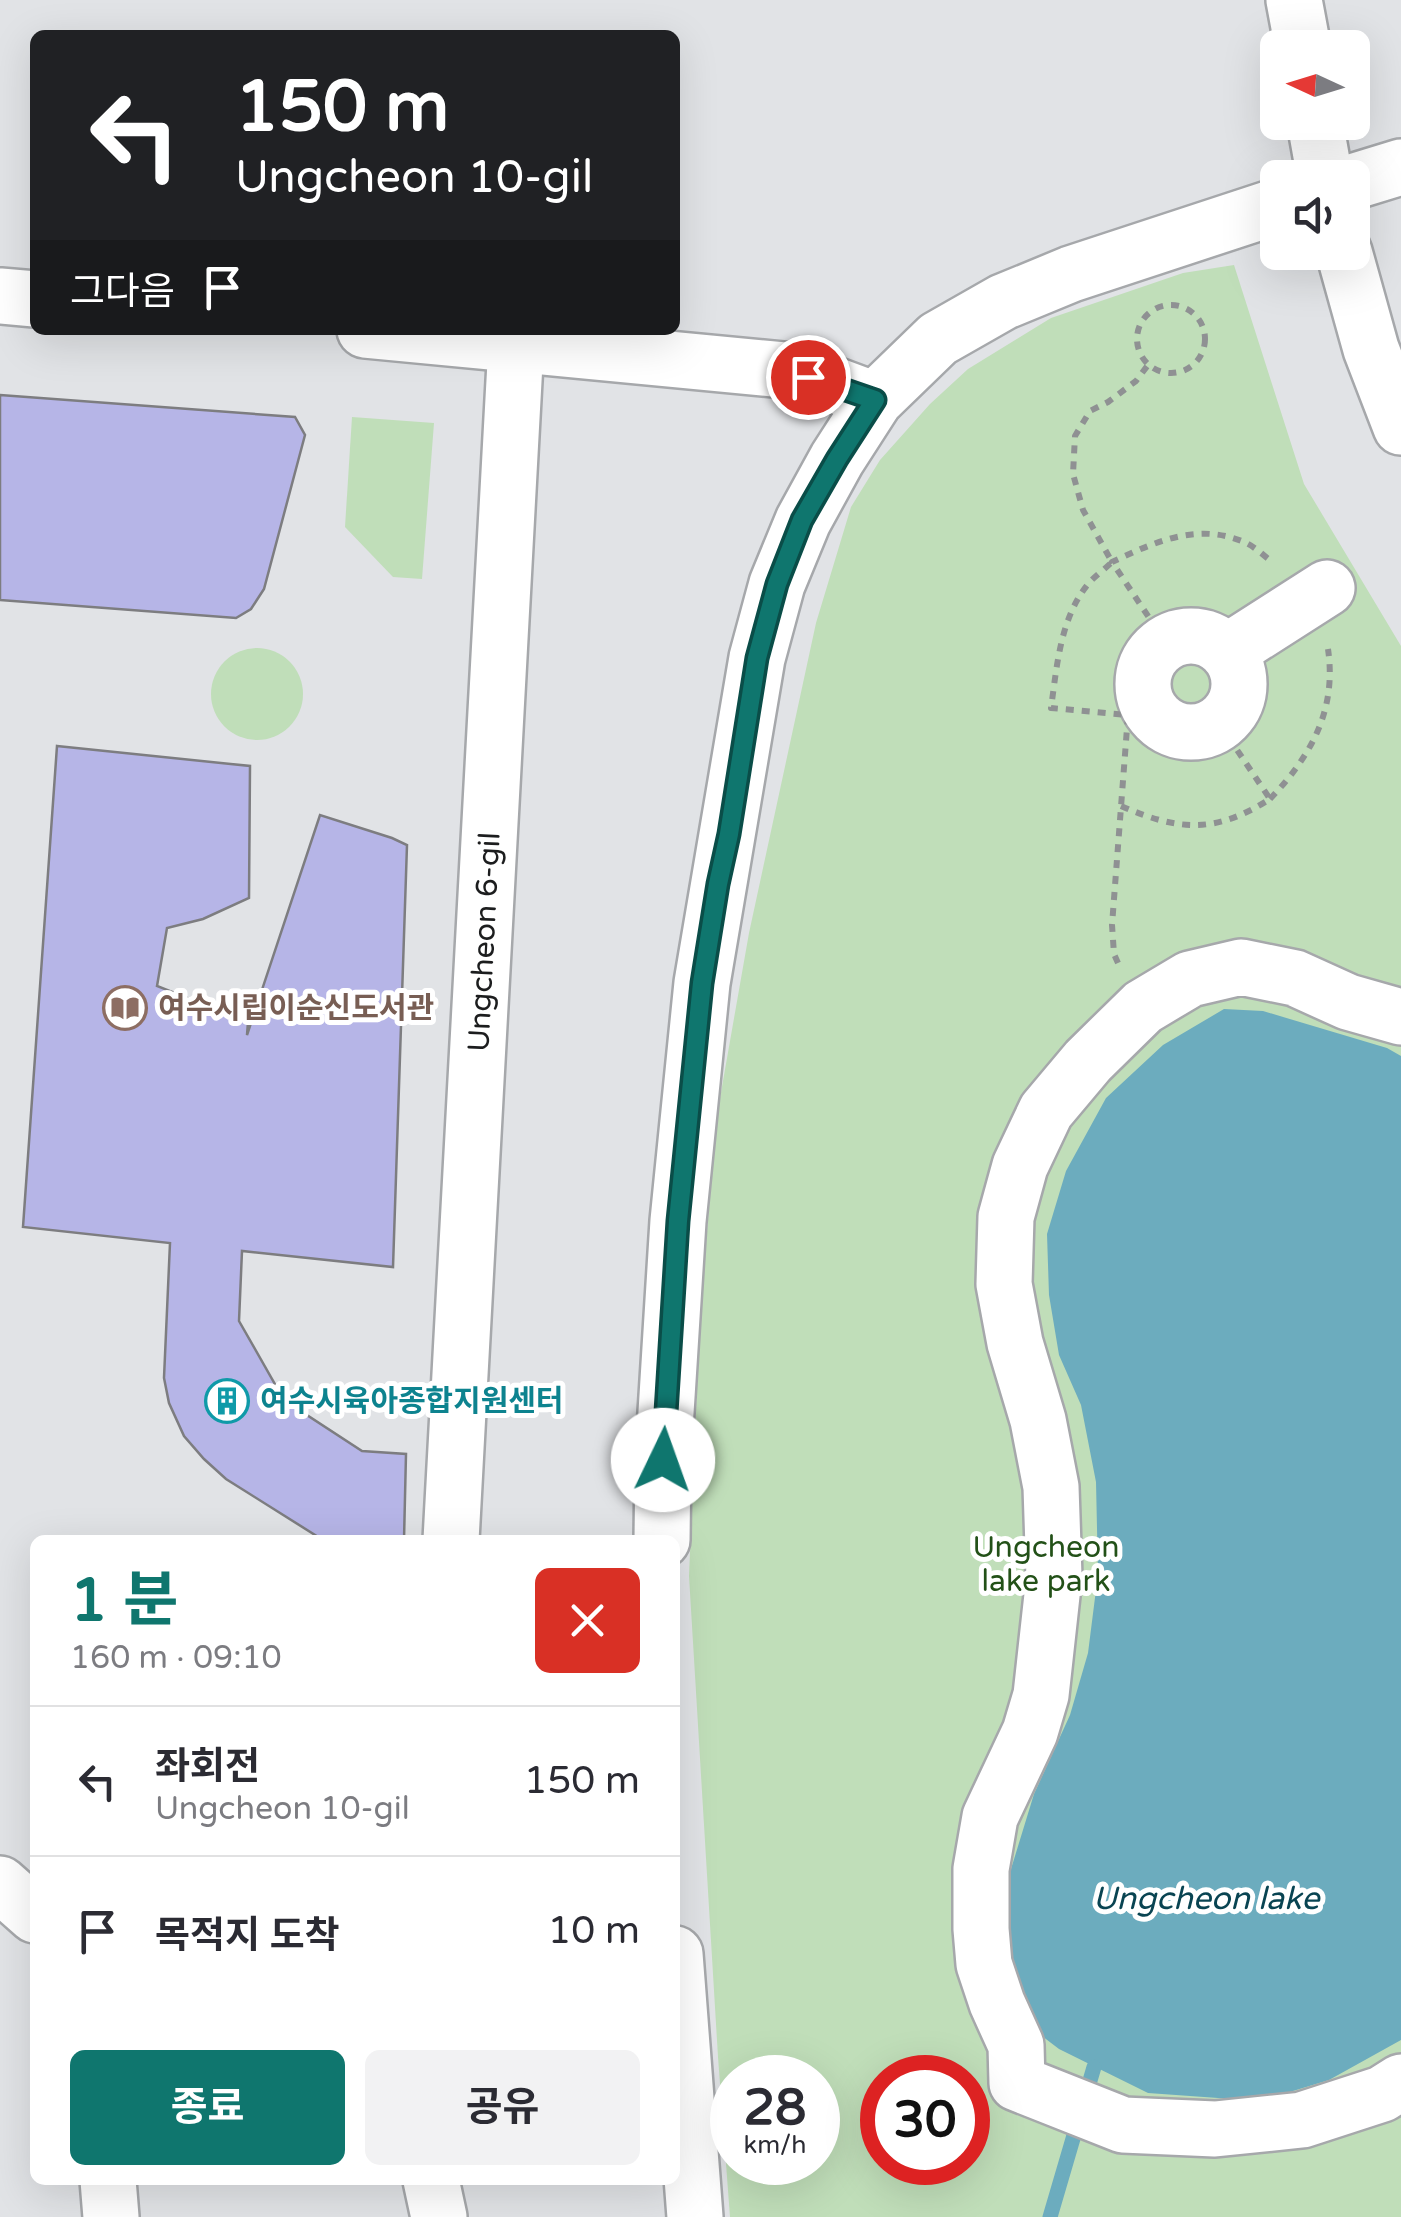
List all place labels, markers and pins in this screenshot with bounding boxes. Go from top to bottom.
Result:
pin [766,335,851,420]
library icon: 여수시립이순신도서관 [102,985,148,1031]
place label: 여수시립이순신도서관 [158,990,434,1027]
building icon: 여수시육아종합지원센터 [204,1378,250,1424]
place label: 여수시육아종합지원센터 [260,1383,564,1420]

